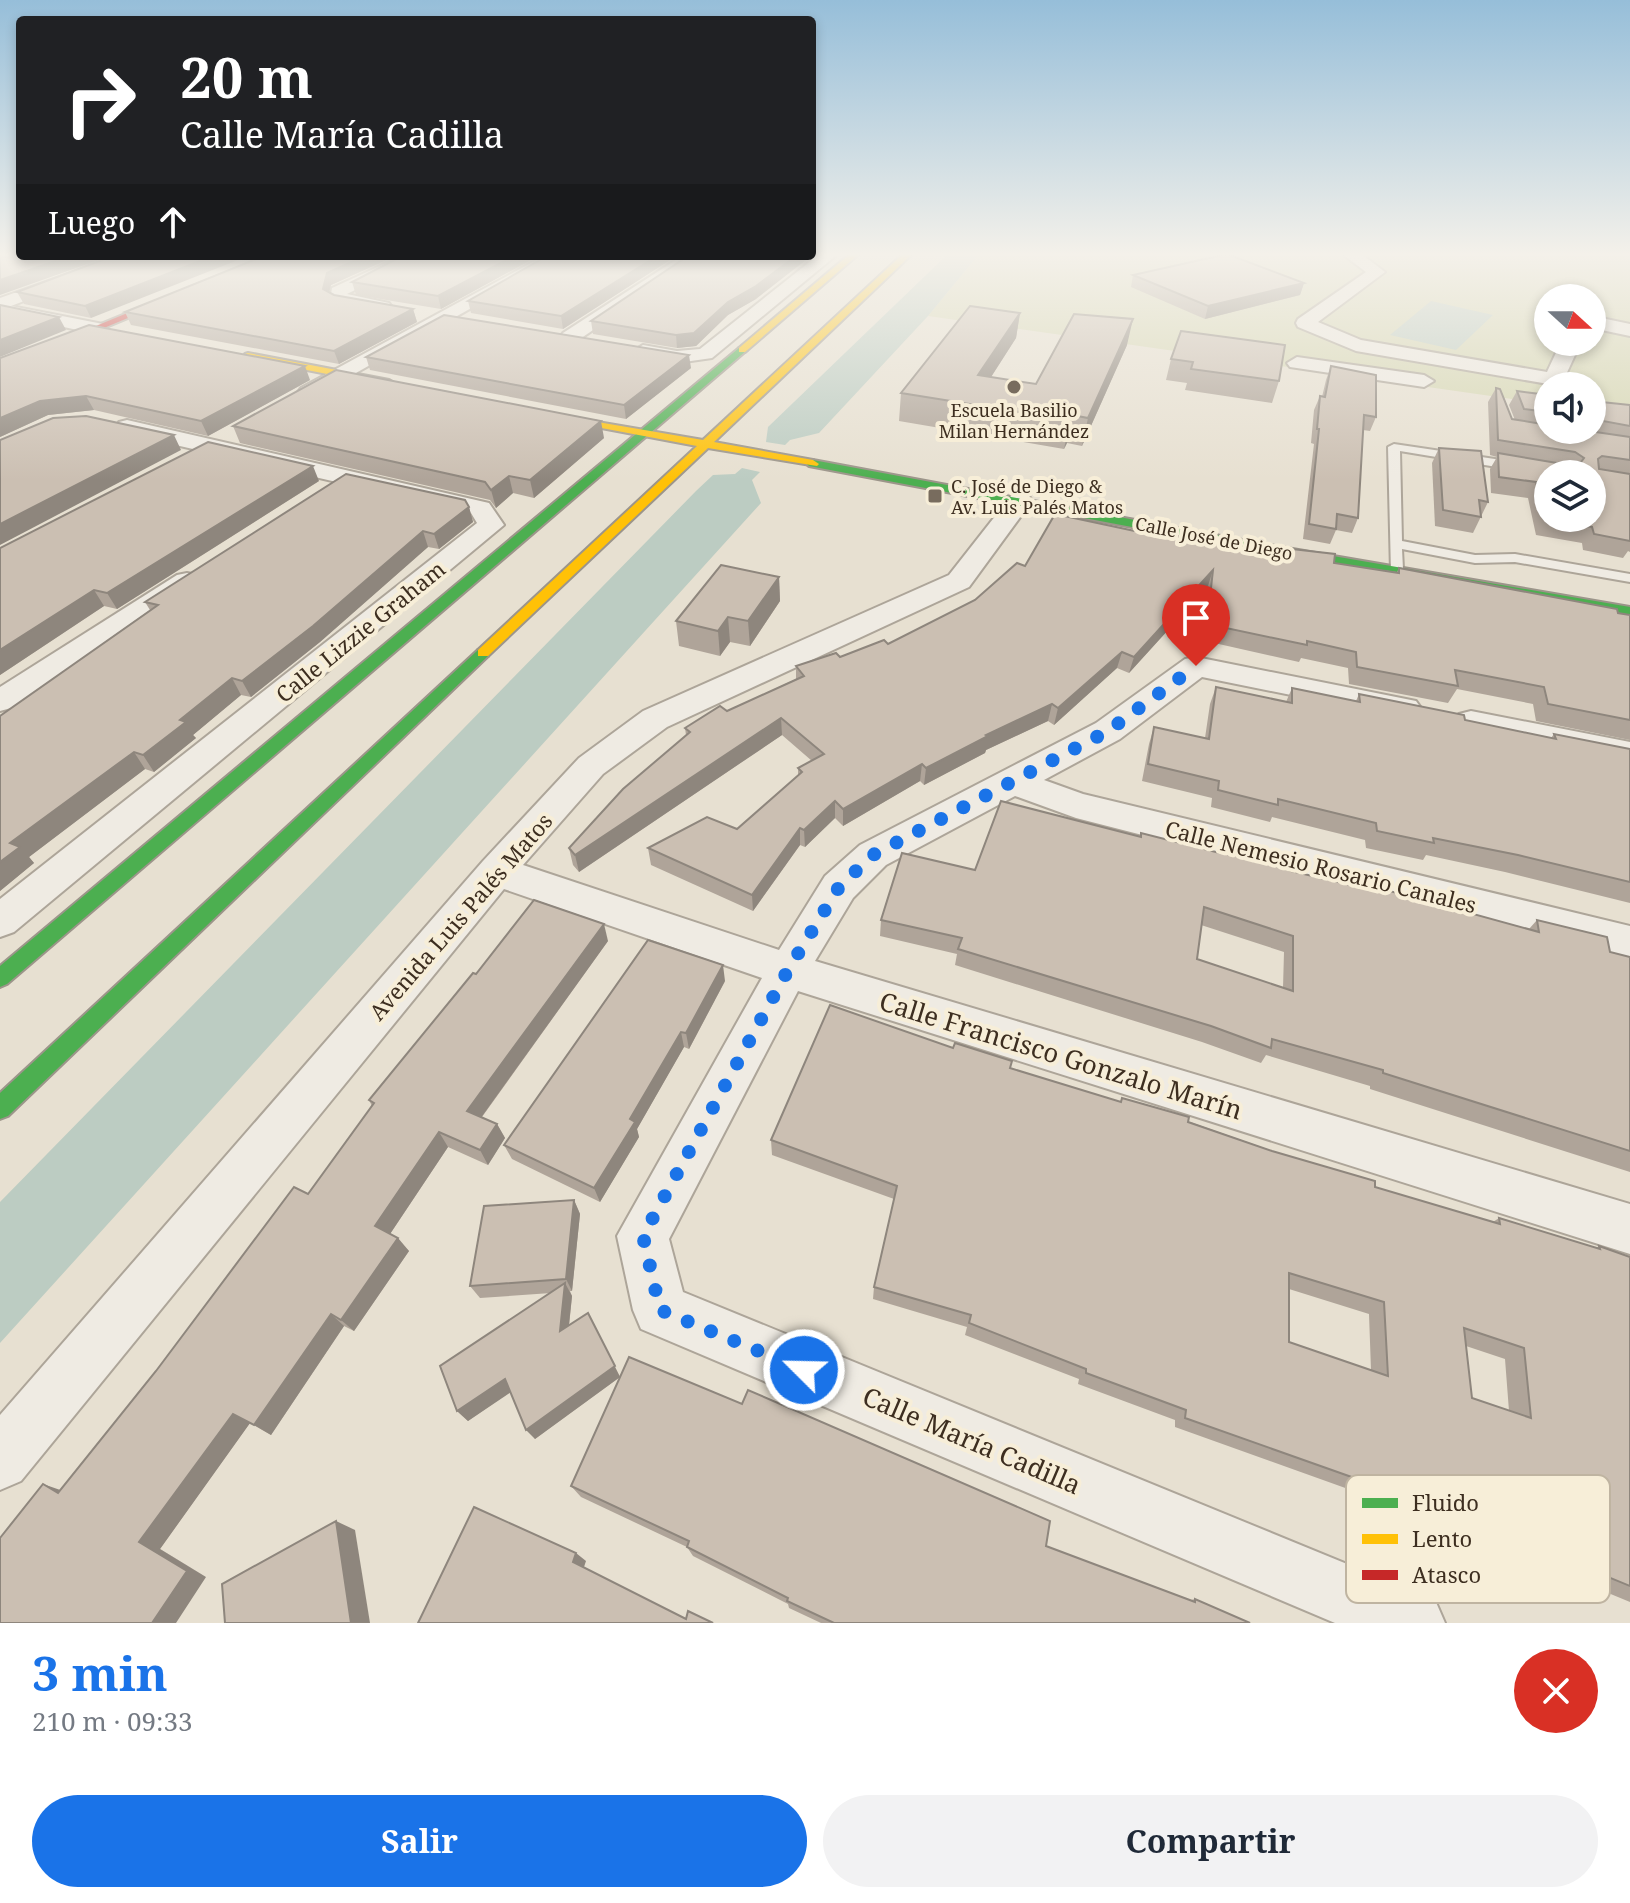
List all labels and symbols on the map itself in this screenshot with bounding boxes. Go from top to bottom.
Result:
north arrow [1534,284,1606,356]
marker: Escuela Basilio Milan Hernández [1005,378,1023,396]
place label: Escuela Basilio Milan Hernández [939,398,1089,443]
place label: C. José de Diego & Av. Luis Palés Matos [951,474,1123,519]
marker: C. José de Diego & Av. Luis Palés Matos [926,487,944,505]
street label: Calle José de Diego [1133,511,1295,565]
street label: Calle Lizzie Graham [269,553,451,709]
pin [1162,584,1230,666]
street label: Avenida Luis Palés Matos [362,806,558,1026]
street label: Calle Nemesio Rosario Canales [1162,813,1480,919]
street label: Calle Francisco Gonzalo Marín [875,983,1247,1127]
position arrow [762,1328,846,1412]
street label: Calle María Cadilla [857,1378,1087,1502]
legend [1346,1475,1610,1603]
text: Fluido [1412,1487,1479,1517]
text: Lento [1412,1523,1472,1553]
text: Atasco [1412,1559,1481,1589]

